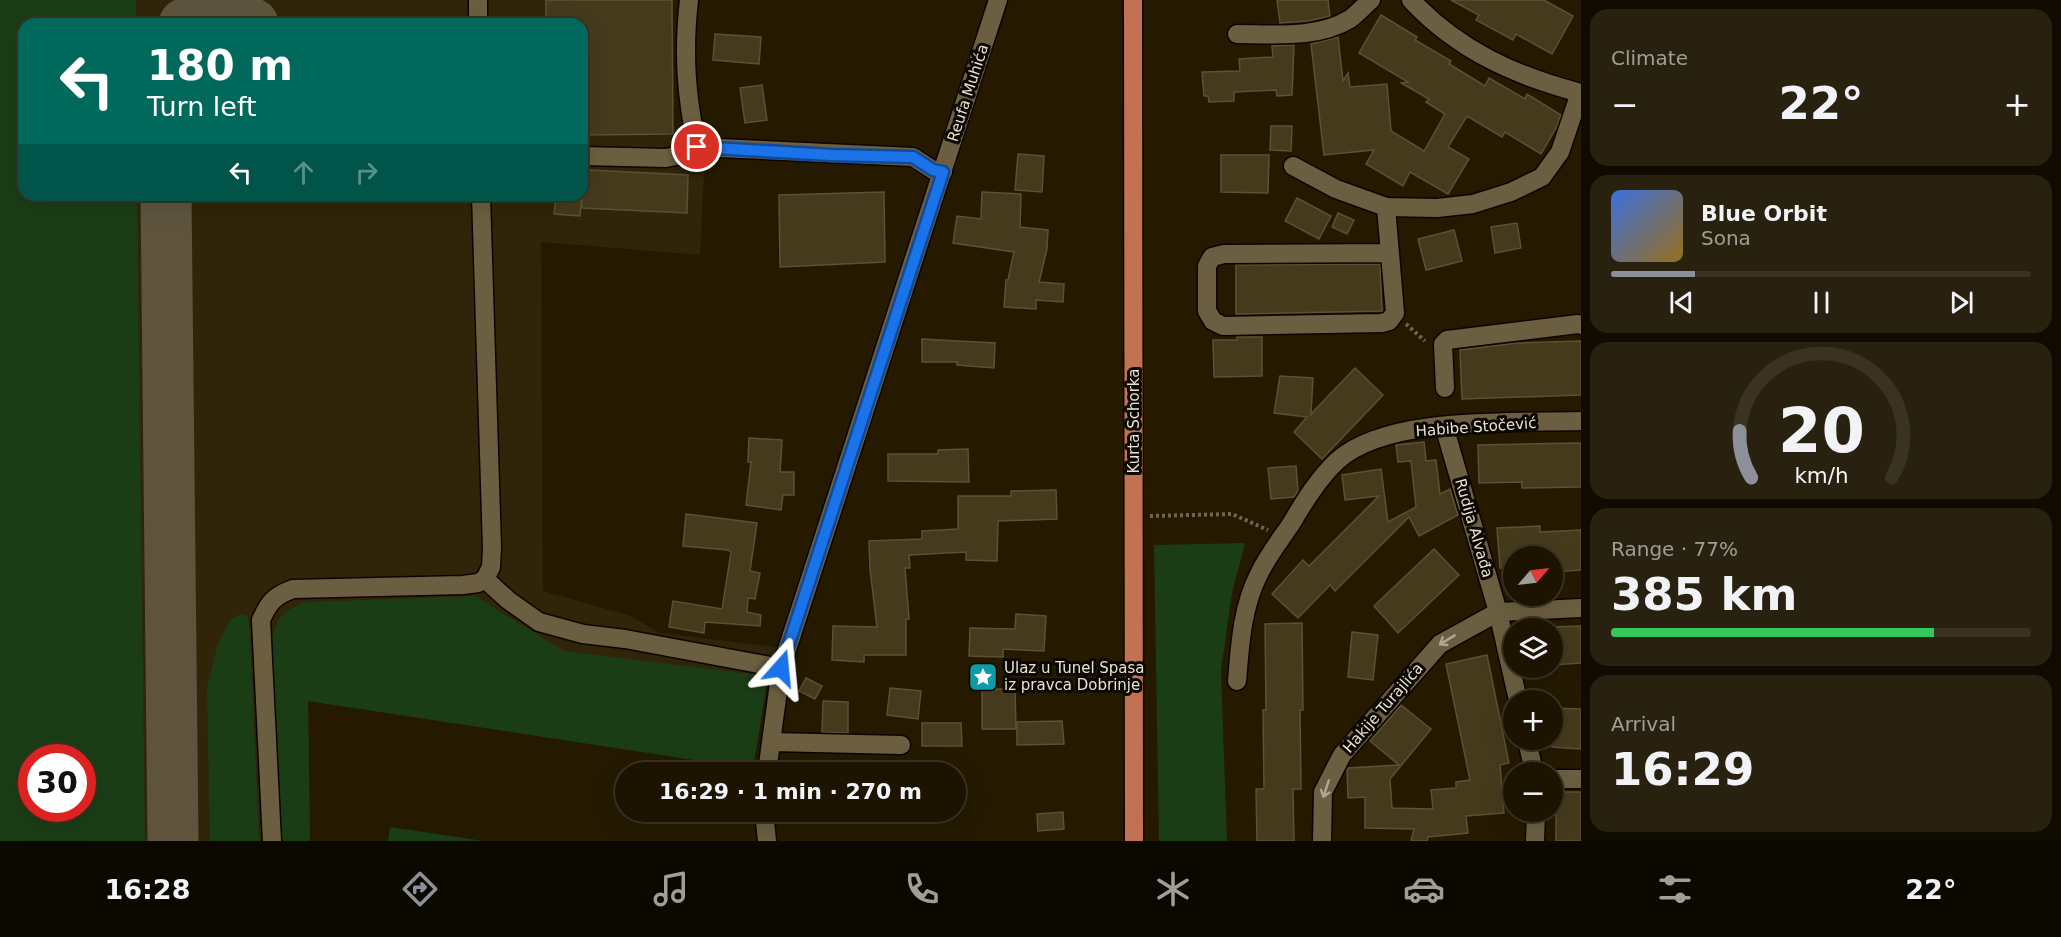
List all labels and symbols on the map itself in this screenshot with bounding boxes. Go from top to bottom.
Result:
street label: Reufa Muhića [944,42,992,144]
pin [671,121,722,172]
street label: Kurta Schorka [1125,369,1143,473]
street label: Habibe Stočević [1415,414,1537,440]
street label: Rudija Alvađa [1451,476,1497,580]
north arrow [1503,546,1563,606]
one-way arrow [1439,634,1456,646]
position arrow [749,636,813,700]
place label: Ulaz u Tunel Spasa iz pravca Dobrinje [1004,659,1145,694]
street label: Hakije Turajlića [1339,659,1427,757]
place icon: Ulaz u Tunel Spasa iz pravca Dobrinje [967,661,999,693]
speed limit sign: 30 [18,744,96,822]
one-way arrow [1319,780,1330,798]

